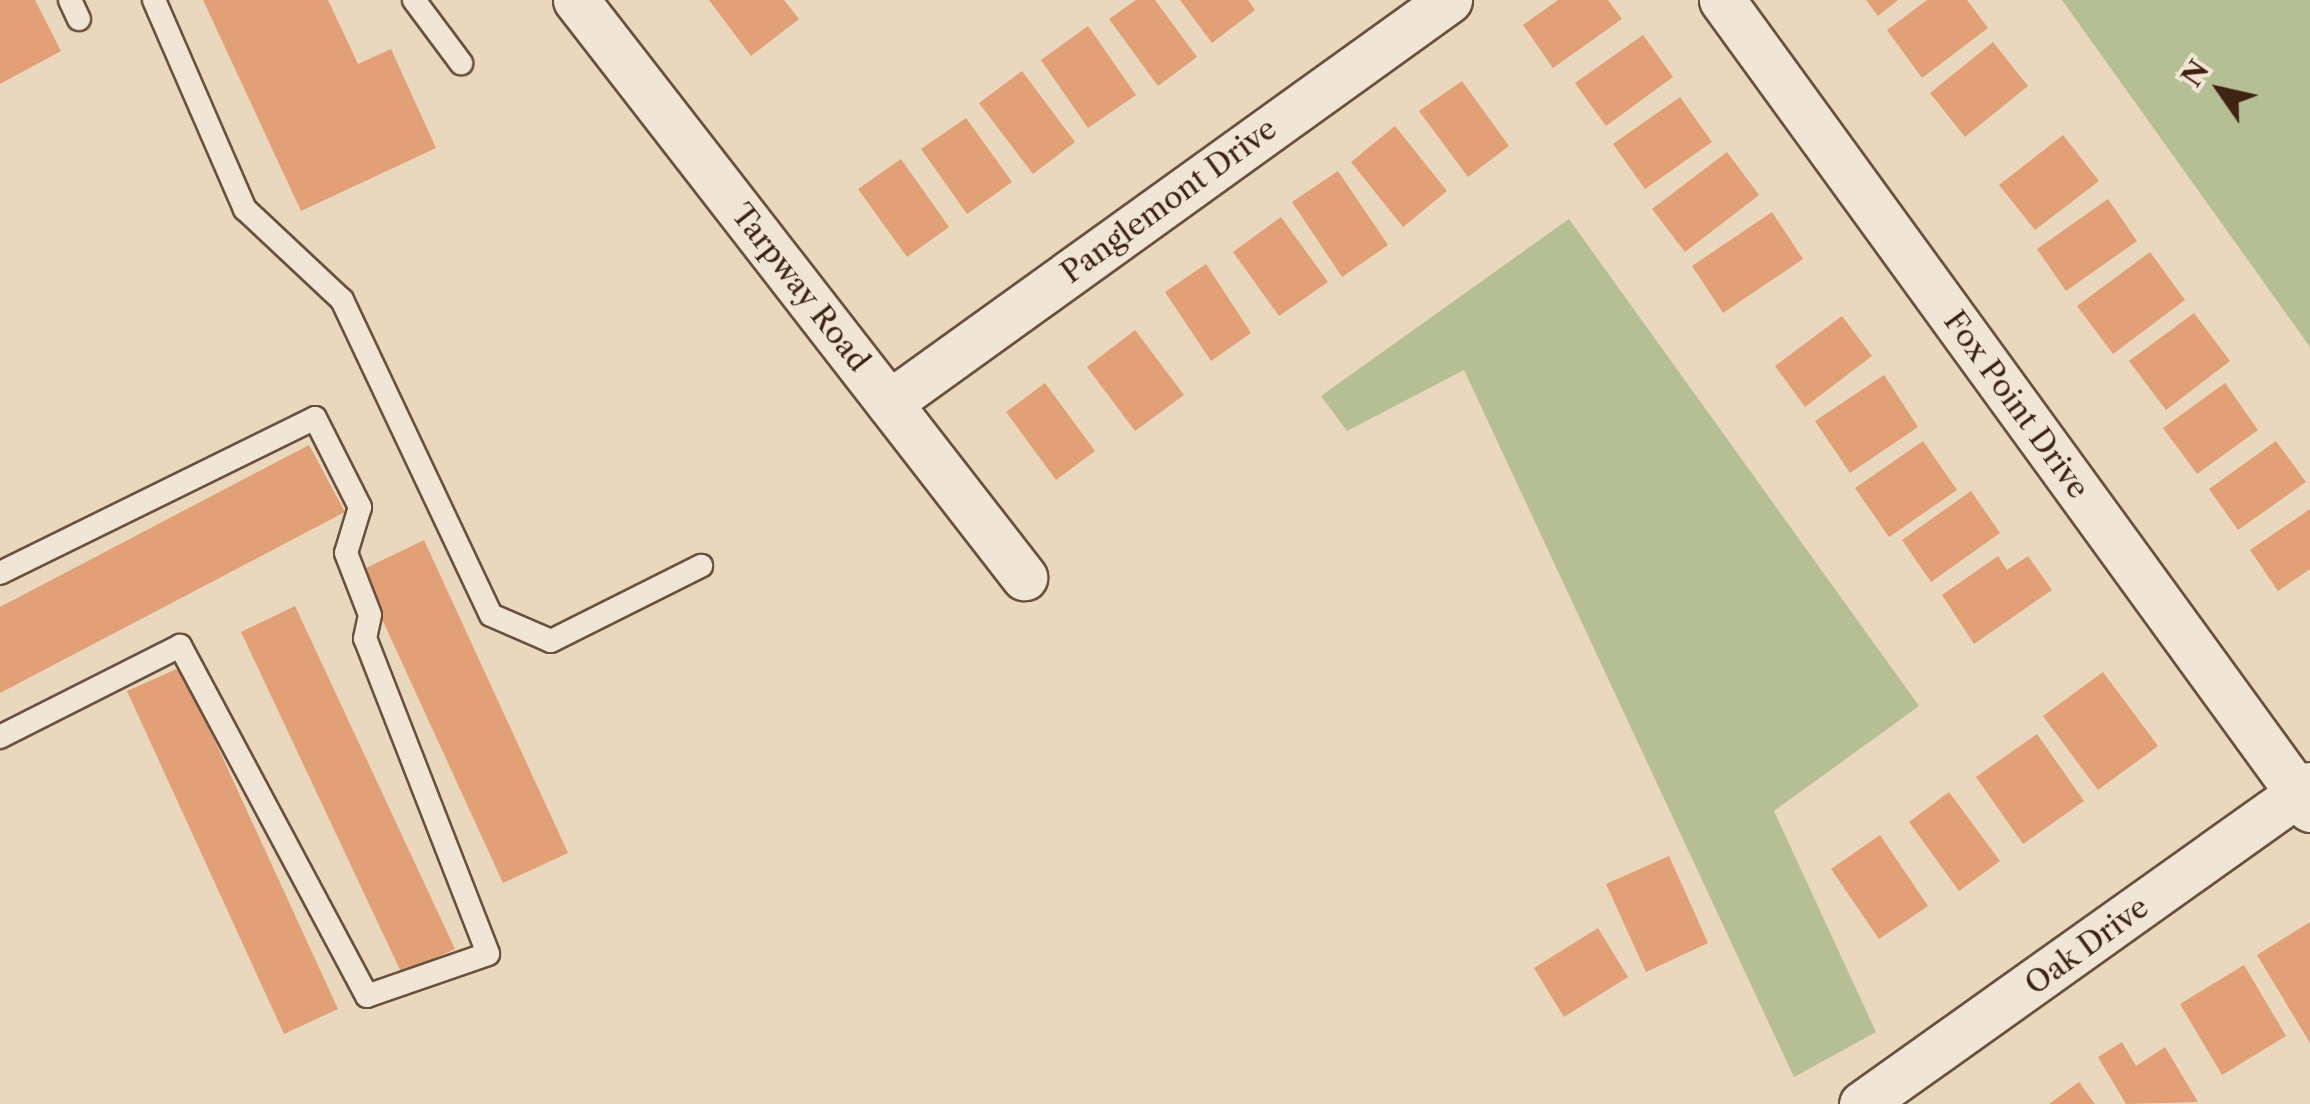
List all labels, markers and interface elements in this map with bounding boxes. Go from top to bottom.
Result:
north arrow [2170,40,2270,140]
text: N [2174,54,2216,93]
street label: Panglemont Drive [1054,111,1284,291]
street label: Tarpway Road [723,197,877,379]
street label: Fox Point Drive [1936,304,2096,506]
street label: Oak Drive [2018,889,2156,1003]

